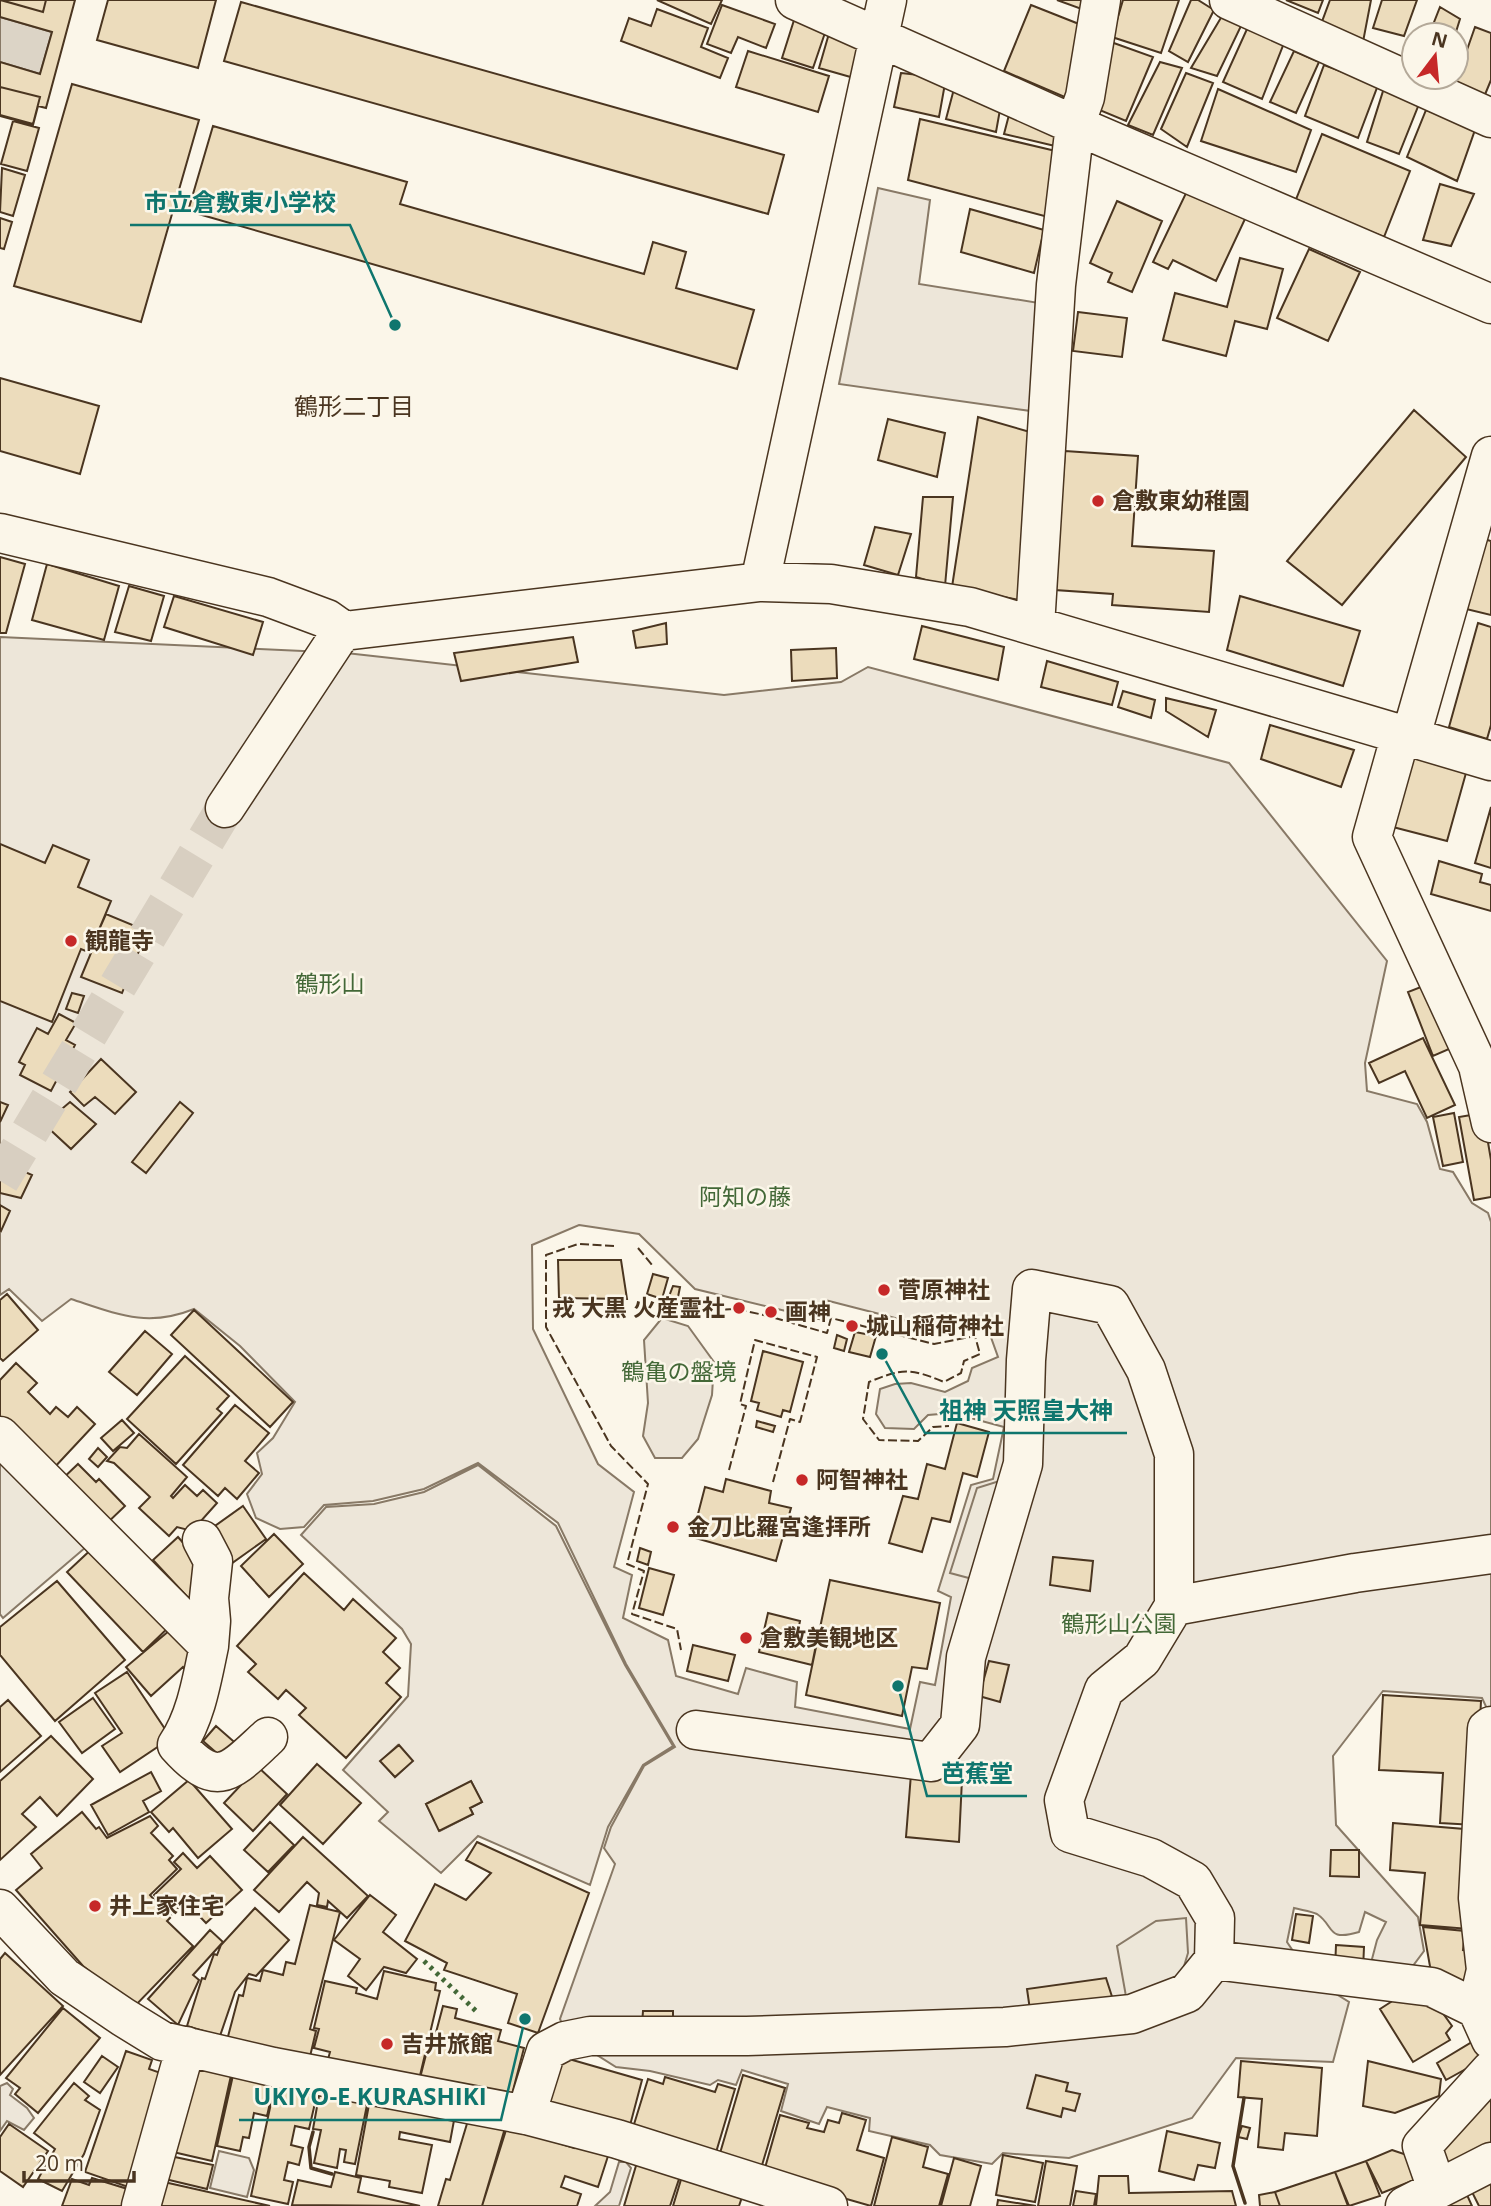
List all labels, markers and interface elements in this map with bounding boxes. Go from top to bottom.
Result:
north arrow [1400,21,1470,91]
text: N [1429,25,1451,54]
callout: 市立倉敷東小学校 [130,180,350,225]
text: 市立倉敷東小学校 [144,185,336,218]
district label: 鶴形二丁目 [294,389,414,422]
place label: 倉敷東幼稚園 [1112,484,1250,516]
marker: 倉敷東幼稚園 [1090,493,1106,509]
place label: 観龍寺 [85,924,154,956]
marker: 観龍寺 [63,933,79,949]
park label: 鶴形山 [296,967,365,999]
park label: 阿知の藤 [699,1180,791,1212]
place label: 菅原神社 [898,1273,990,1305]
marker: 菅原神社 [876,1282,892,1298]
place label: 戎 大黒 火産霊社 [552,1291,725,1323]
place label: 画神 [785,1295,831,1327]
marker: 戎 大黒 火産霊社 [731,1300,747,1316]
marker: 画神 [763,1304,779,1320]
place label: 城山稲荷神社 [866,1309,1004,1341]
marker: 城山稲荷神社 [844,1318,860,1334]
park label: 鶴亀の盤境 [622,1355,737,1387]
callout: 祖神 天照皇大神 [925,1388,1127,1433]
text: 祖神 天照皇大神 [939,1393,1113,1426]
place label: 阿智神社 [816,1463,908,1495]
marker: 阿智神社 [794,1472,810,1488]
place label: 金刀比羅宮逢拝所 [687,1510,871,1542]
marker: 金刀比羅宮逢拝所 [665,1519,681,1535]
park label: 鶴形山公園 [1062,1607,1177,1639]
place label: 倉敷美観地区 [760,1621,898,1653]
marker: 倉敷美観地区 [738,1630,754,1646]
callout: 芭蕉堂 [927,1751,1027,1796]
text: 芭蕉堂 [941,1756,1013,1789]
place label: 井上家住宅 [109,1889,224,1921]
marker: 井上家住宅 [87,1898,103,1914]
place label: 吉井旅館 [401,2027,493,2059]
marker: 吉井旅館 [379,2036,395,2052]
callout: UKIYO-E KURASHIKI [239,2075,501,2120]
text: UKIYO-E KURASHIKI [253,2079,487,2112]
scale bar [24,2140,135,2184]
text: 20 m [35,2149,84,2177]

